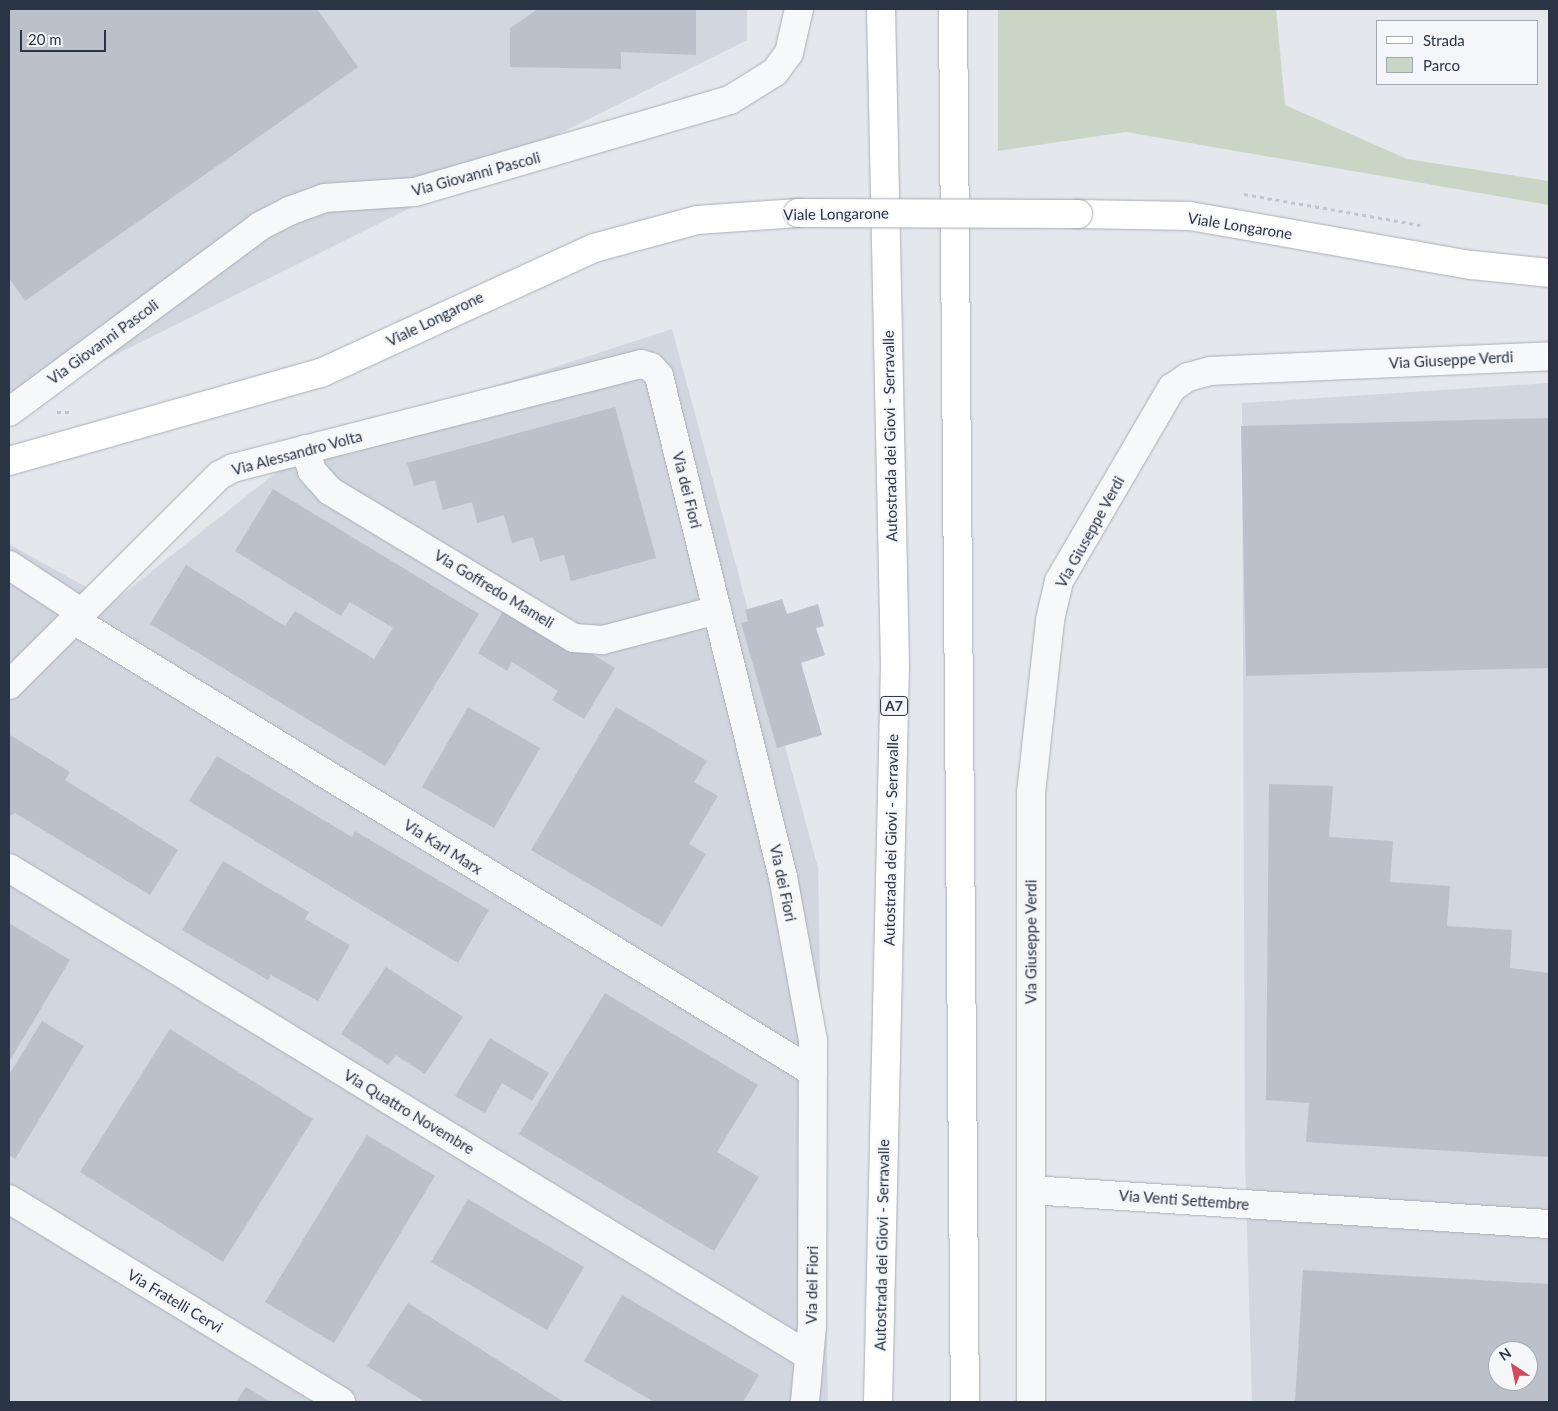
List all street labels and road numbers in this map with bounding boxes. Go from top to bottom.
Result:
street label: Via Giovanni Pascoli [410,148,542,200]
street label: Viale Longarone [783,204,889,224]
street label: Viale Longarone [1186,209,1294,243]
street label: Viale Longarone [384,288,486,350]
street label: Via Giovanni Pascoli [44,296,162,388]
street label: Autostrada dei Giovi - Serravalle [879,330,901,542]
street label: Via Giuseppe Verdi [1388,348,1514,372]
street label: Via Alessandro Volta [229,427,365,479]
street label: Via dei Fiori [669,450,705,530]
street label: Via Giuseppe Verdi [1052,473,1128,591]
street label: Via Goffredo Mameli [431,546,557,632]
road number: A7 [879,694,909,718]
street label: Autostrada dei Giovi - Serravalle [880,734,902,946]
street label: Via Karl Marx [400,816,486,878]
street label: Via dei Fiori [766,843,800,923]
street label: Via Giuseppe Verdi [1022,879,1040,1005]
street label: Via Quattro Novembre [340,1066,478,1158]
street label: Autostrada dei Giovi - Serravalle [871,1139,893,1351]
street label: Via Venti Settembre [1118,1186,1250,1214]
street label: Via dei Fiori [802,1246,822,1324]
street label: Via Fratelli Cervi [124,1265,226,1337]

